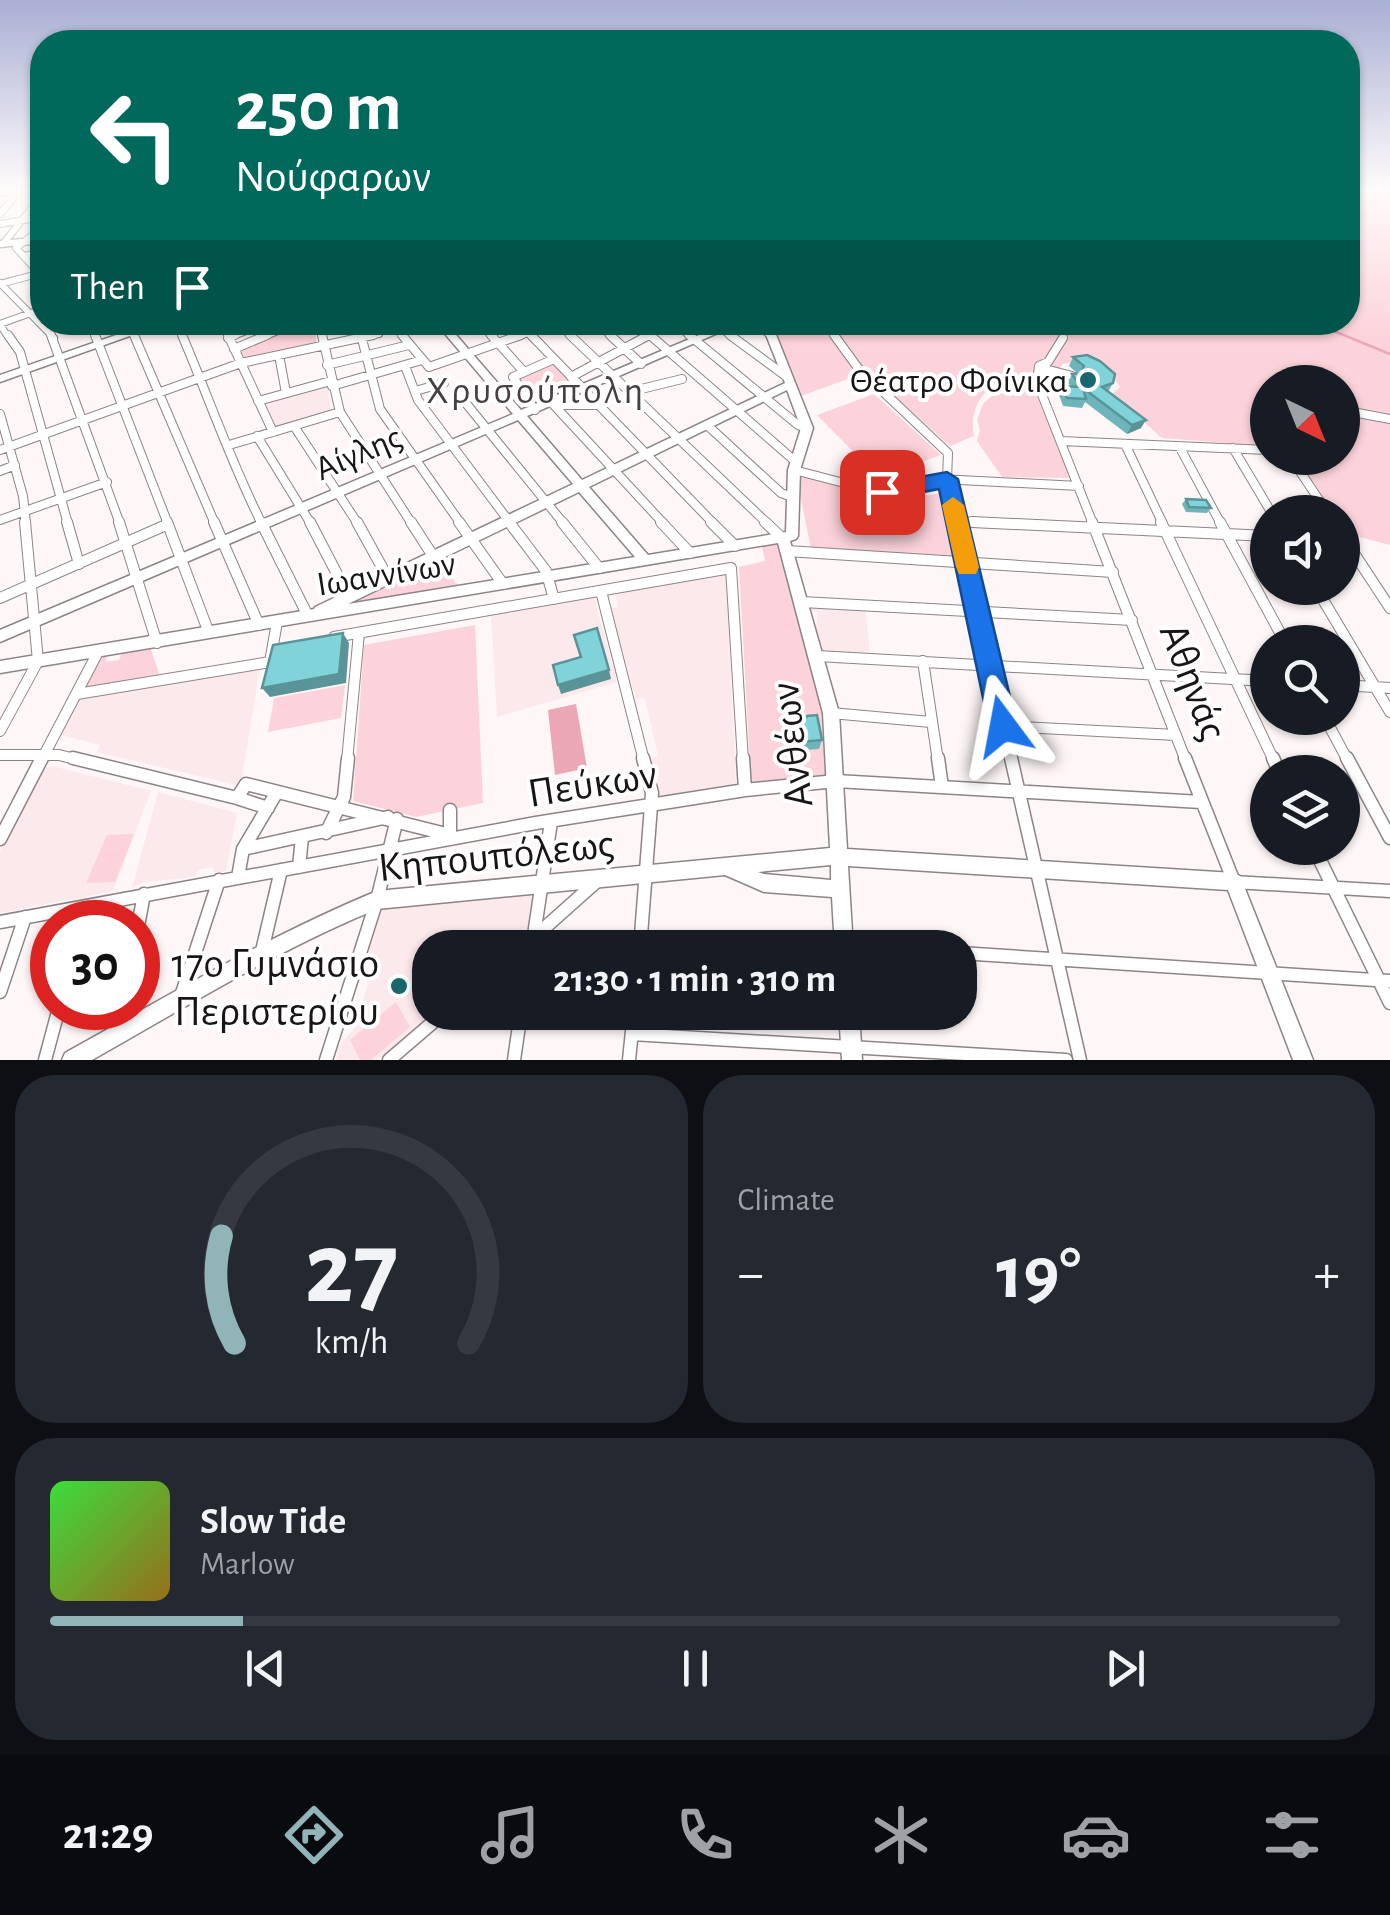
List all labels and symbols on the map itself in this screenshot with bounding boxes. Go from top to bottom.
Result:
place label: Θέατρο Φοίνικα [850,364,1068,399]
north arrow [1250,365,1360,475]
marker: Θέατρο Φοίνικα [1077,369,1099,391]
district label: Χρυσούπολη [426,373,646,411]
street label: Αίγλης [310,420,407,487]
pin [840,450,925,535]
street label: Ιωαννίνων [314,546,458,603]
street label: Αθηνάς [1152,618,1234,746]
position arrow [951,674,1055,778]
street label: Ανθέων [763,680,820,810]
street label: Πεύκων [525,753,660,815]
street label: Κηπουπόλεως [376,823,616,889]
speed limit sign: 30 [30,900,160,1030]
place label: 17ο Γυμνάσιο Περιστερίου [172,943,379,1033]
marker: 17ο Γυμνάσιο Περιστερίου [388,975,410,997]

